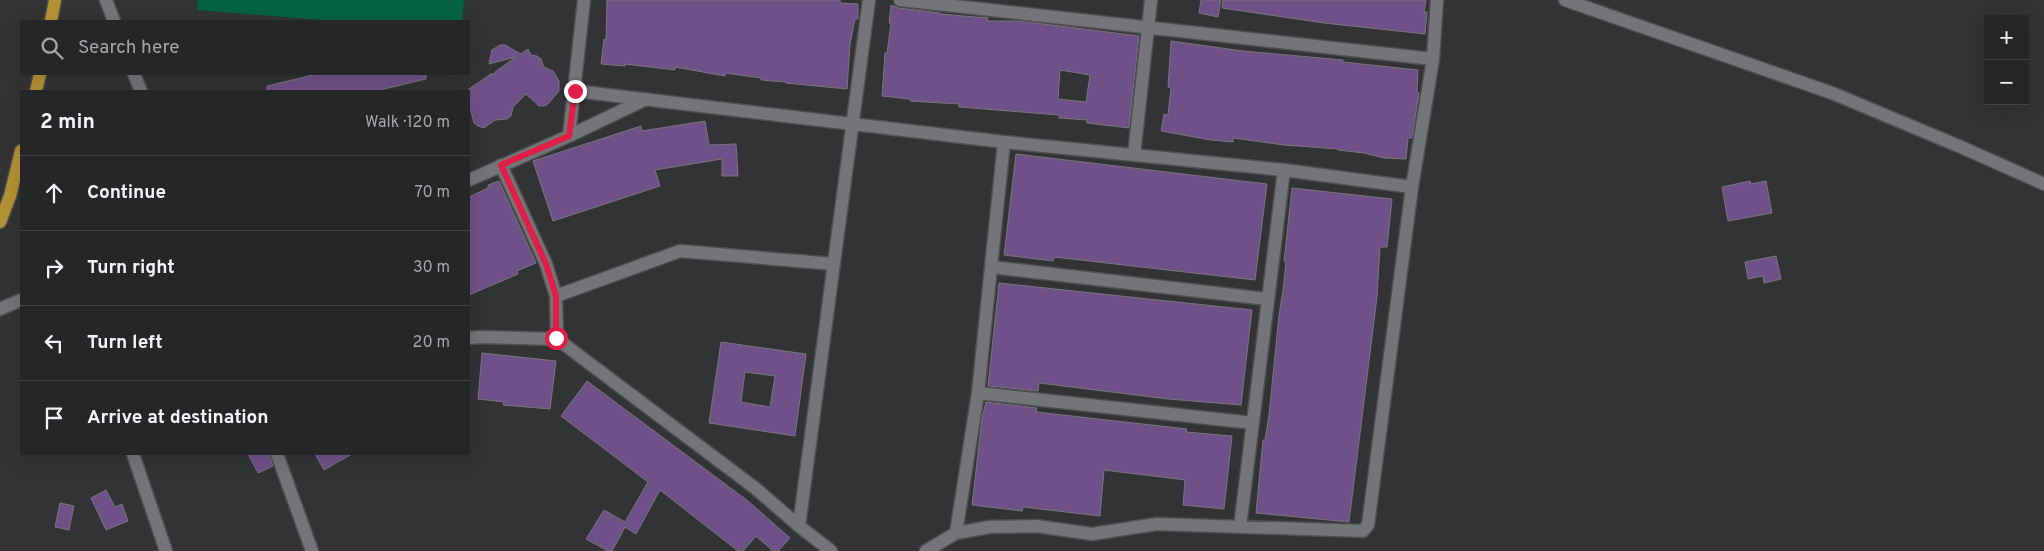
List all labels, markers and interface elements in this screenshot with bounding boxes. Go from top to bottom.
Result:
map controls [1984,15,2029,105]
button: + [1984,15,2029,60]
search box [20,20,470,75]
icon: search [38,34,66,62]
text: Search here [78,36,180,60]
button: − [1984,60,2029,105]
route end [564,80,587,103]
text: 2 min [40,109,95,136]
text: Walk · 120 m [365,113,450,133]
icon: ahead [40,179,68,207]
text: Continue [87,181,166,205]
text: 70 m [415,183,450,203]
icon: right [40,254,68,282]
text: Turn right [87,256,175,280]
text: 30 m [413,258,450,278]
route start [545,327,568,350]
icon: left [40,329,68,357]
text: Turn left [87,331,163,355]
text: 20 m [413,333,450,353]
icon: arrive [40,404,68,432]
text: Arrive at destination [87,406,268,430]

